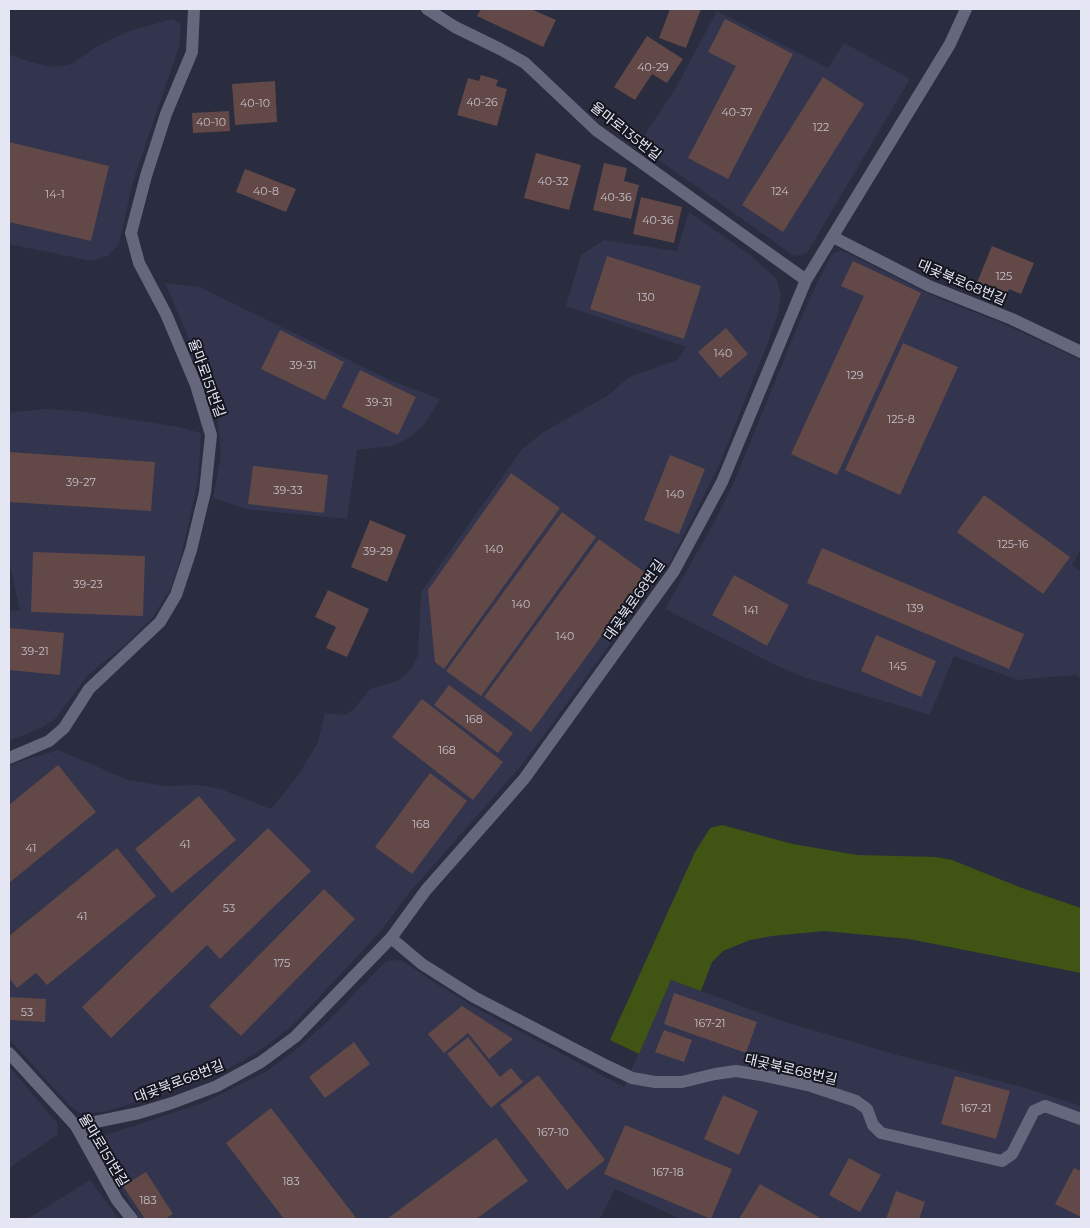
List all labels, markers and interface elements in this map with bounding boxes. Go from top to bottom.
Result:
house number: 40-29 [637,60,669,74]
house number: 40-26 [466,95,498,109]
house number: 40-10 [240,96,270,110]
street label: 율마로135번길 [587,98,665,164]
house number: 40-37 [721,105,753,119]
house number: 40-10 [196,115,226,129]
house number: 122 [813,120,829,134]
house number: 40-32 [537,174,569,188]
house number: 40-8 [253,184,279,198]
house number: 124 [771,184,789,198]
house number: 14-1 [45,187,65,201]
house number: 40-36 [600,190,632,204]
house number: 40-36 [642,213,674,227]
street label: 대곶북로68번길 [915,255,1009,309]
house number: 125 [996,269,1012,283]
house number: 130 [637,290,655,304]
street label: 율마로151번길 [184,336,230,420]
house number: 140 [714,346,732,360]
house number: 39-31 [289,358,317,372]
house number: 129 [847,368,864,382]
house number: 39-31 [365,395,393,409]
house number: 125-8 [887,412,915,426]
house number: 39-27 [66,475,96,489]
house number: 39-33 [273,483,303,497]
house number: 140 [666,487,684,501]
house number: 125-16 [997,537,1029,551]
house number: 140 [485,542,503,556]
house number: 39-29 [363,544,393,558]
street label: 대곶북로68번길 [599,556,669,644]
house number: 39-23 [73,577,103,591]
house number: 140 [512,597,530,611]
house number: 139 [907,601,924,615]
house number: 141 [744,603,758,617]
house number: 140 [556,629,574,643]
house number: 39-21 [21,644,49,658]
house number: 145 [889,659,907,673]
house number: 168 [465,712,483,726]
house number: 168 [438,743,456,757]
house number: 168 [412,817,430,831]
house number: 41 [180,837,190,851]
house number: 41 [26,841,36,855]
house number: 53 [223,901,235,915]
house number: 41 [77,909,87,923]
house number: 175 [274,956,290,970]
house number: 53 [21,1005,33,1019]
house number: 167-21 [695,1016,725,1030]
street label: 대곶북로68번길 [743,1050,839,1088]
street label: 대곶북로68번길 [132,1056,226,1106]
house number: 167-21 [961,1101,991,1115]
street label: 율마로151번길 [75,1110,133,1190]
house number: 167-10 [537,1125,569,1139]
house number: 167-18 [652,1165,684,1179]
house number: 183 [282,1174,300,1188]
house number: 183 [139,1193,157,1207]

